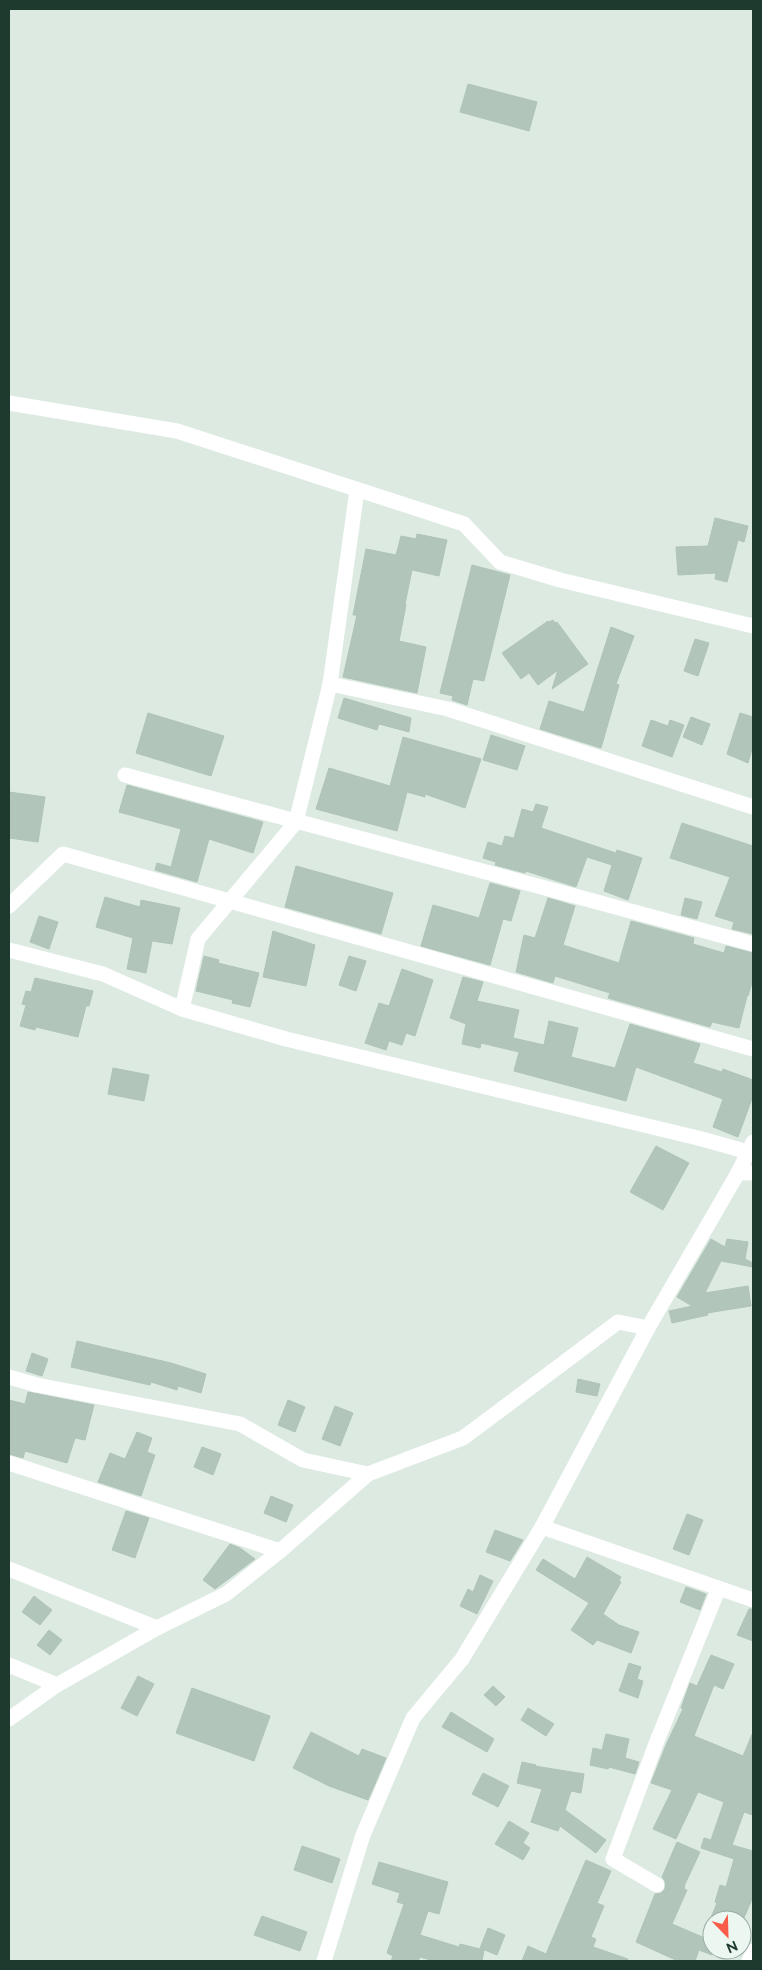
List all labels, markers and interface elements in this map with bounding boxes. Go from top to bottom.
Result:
north arrow [702,1910,752,1960]
text: N [724,1938,740,1956]

